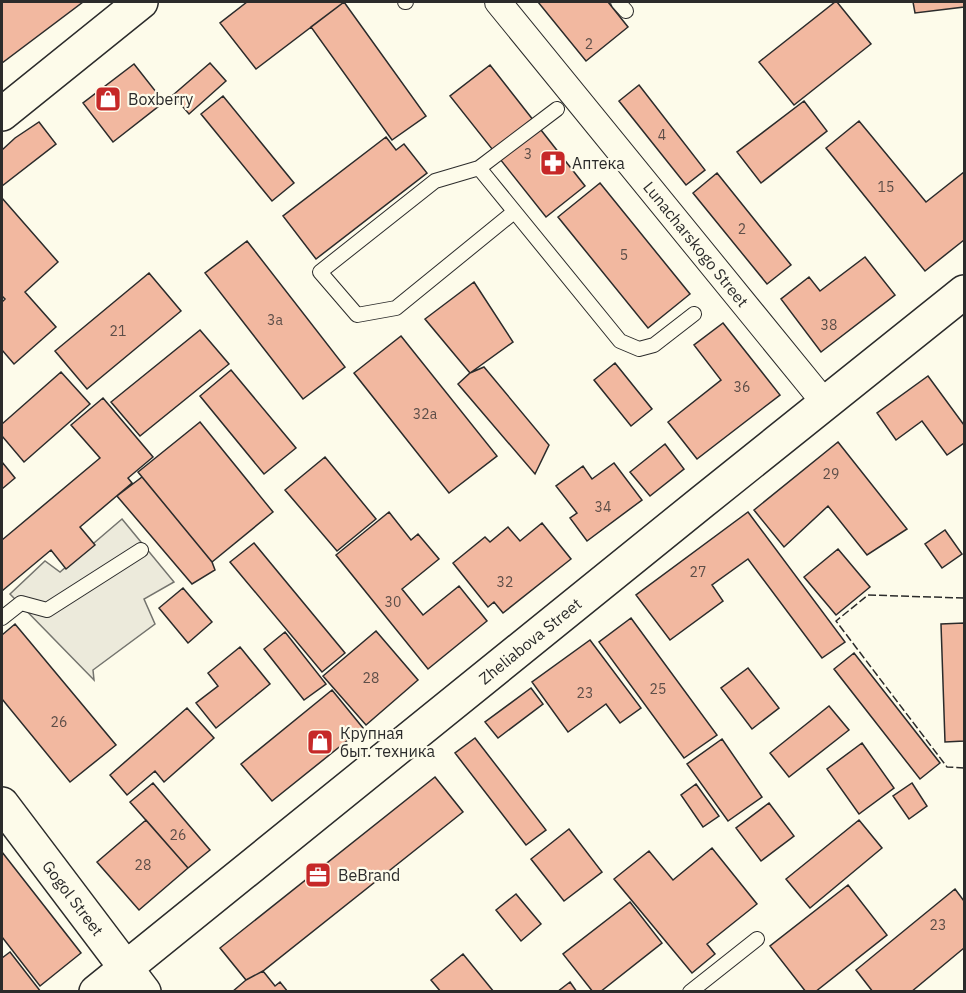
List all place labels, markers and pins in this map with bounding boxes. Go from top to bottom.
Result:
shop icon: Boxberry [93,84,123,114]
place label: Boxberry [128,89,193,109]
pharmacy icon: Аптека [538,148,568,178]
place label: Аптека [572,153,625,173]
place label: Крупная быт. техника [340,723,436,761]
shop icon: Крупная быт. техника [305,727,335,757]
office icon: BeBrand [303,860,333,890]
place label: BeBrand [338,865,400,885]

